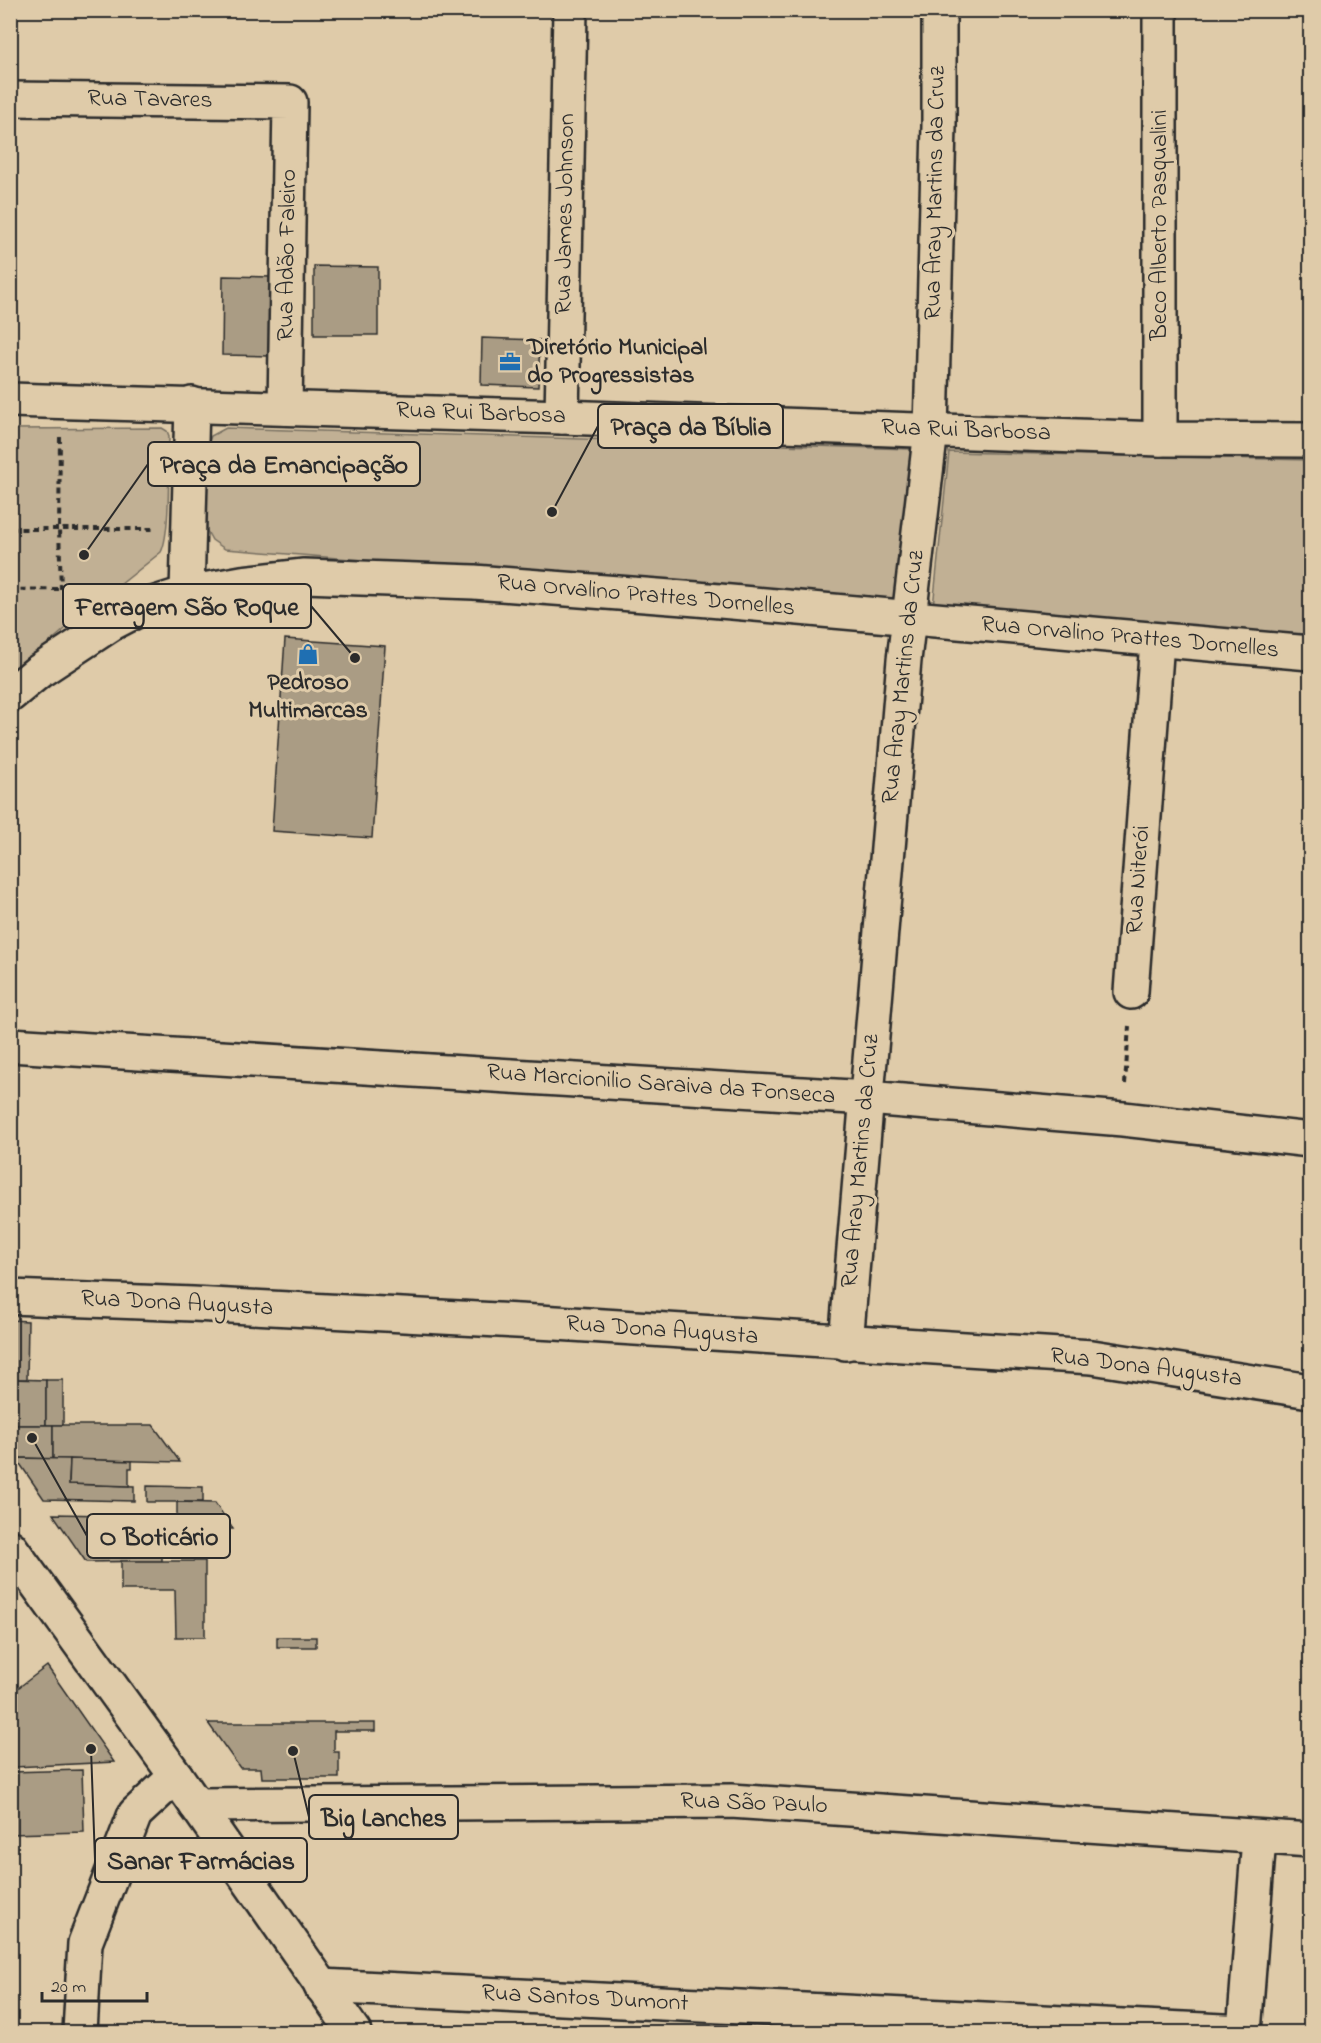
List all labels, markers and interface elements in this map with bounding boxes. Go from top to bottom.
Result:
street label: Rua Aray Martins da Cruz [916,64,957,321]
street label: Rua Tavares [87,81,213,119]
street label: Beco Alberto Pasqualini [1143,110,1178,342]
street label: Rua James Johnson [547,113,585,315]
street label: Rua Adão Faleiro [269,169,307,341]
place label: Diretório Municipal do Progressistas [526,331,707,395]
office icon: Diretório Municipal do Progressistas [498,350,522,374]
street label: Rua Rui Barbosa [395,394,567,434]
callout: Praça da Bíblia [598,404,783,448]
text: Praça da Bíblia [610,410,772,448]
street label: Rua Rui Barbosa [880,411,1052,451]
callout: Praça da Emancipação [148,442,420,486]
text: Praça da Emancipação [160,448,408,486]
street label: Rua Aray Martins da Cruz [873,548,936,806]
street label: Rua Orvalino Prattes Dornelles [495,566,797,626]
callout: Ferragem São Roque [63,584,311,628]
text: Ferragem São Roque [73,590,300,629]
street label: Rua Orvalino Prattes Dornelles [979,608,1281,668]
shop icon: Pedroso Multimarcas [296,642,320,666]
place label: Pedroso Multimarcas [248,666,368,729]
street label: Rua Niterói [1118,824,1160,936]
street label: Rua Aray Martins da Cruz [832,1032,891,1289]
street label: Rua Marcionilio Saraiva da Fonseca [486,1055,836,1115]
street label: Rua Dona Augusta [80,1281,274,1327]
street label: Rua Dona Augusta [565,1307,759,1355]
street label: Rua Dona Augusta [1048,1339,1244,1397]
callout: O Boticário [87,1514,230,1558]
text: O Boticário [100,1520,218,1558]
street label: Rua São Paulo [680,1784,828,1824]
callout: Big Lanches [309,1795,458,1839]
text: Big Lanches [320,1801,447,1840]
callout: Sanar Farmácias [95,1838,307,1882]
text: Sanar Farmácias [107,1844,295,1882]
scale bar [42,1965,147,2003]
text: 20 m [51,1975,86,2001]
street label: Rua Santos Dumont [481,1976,689,2022]

